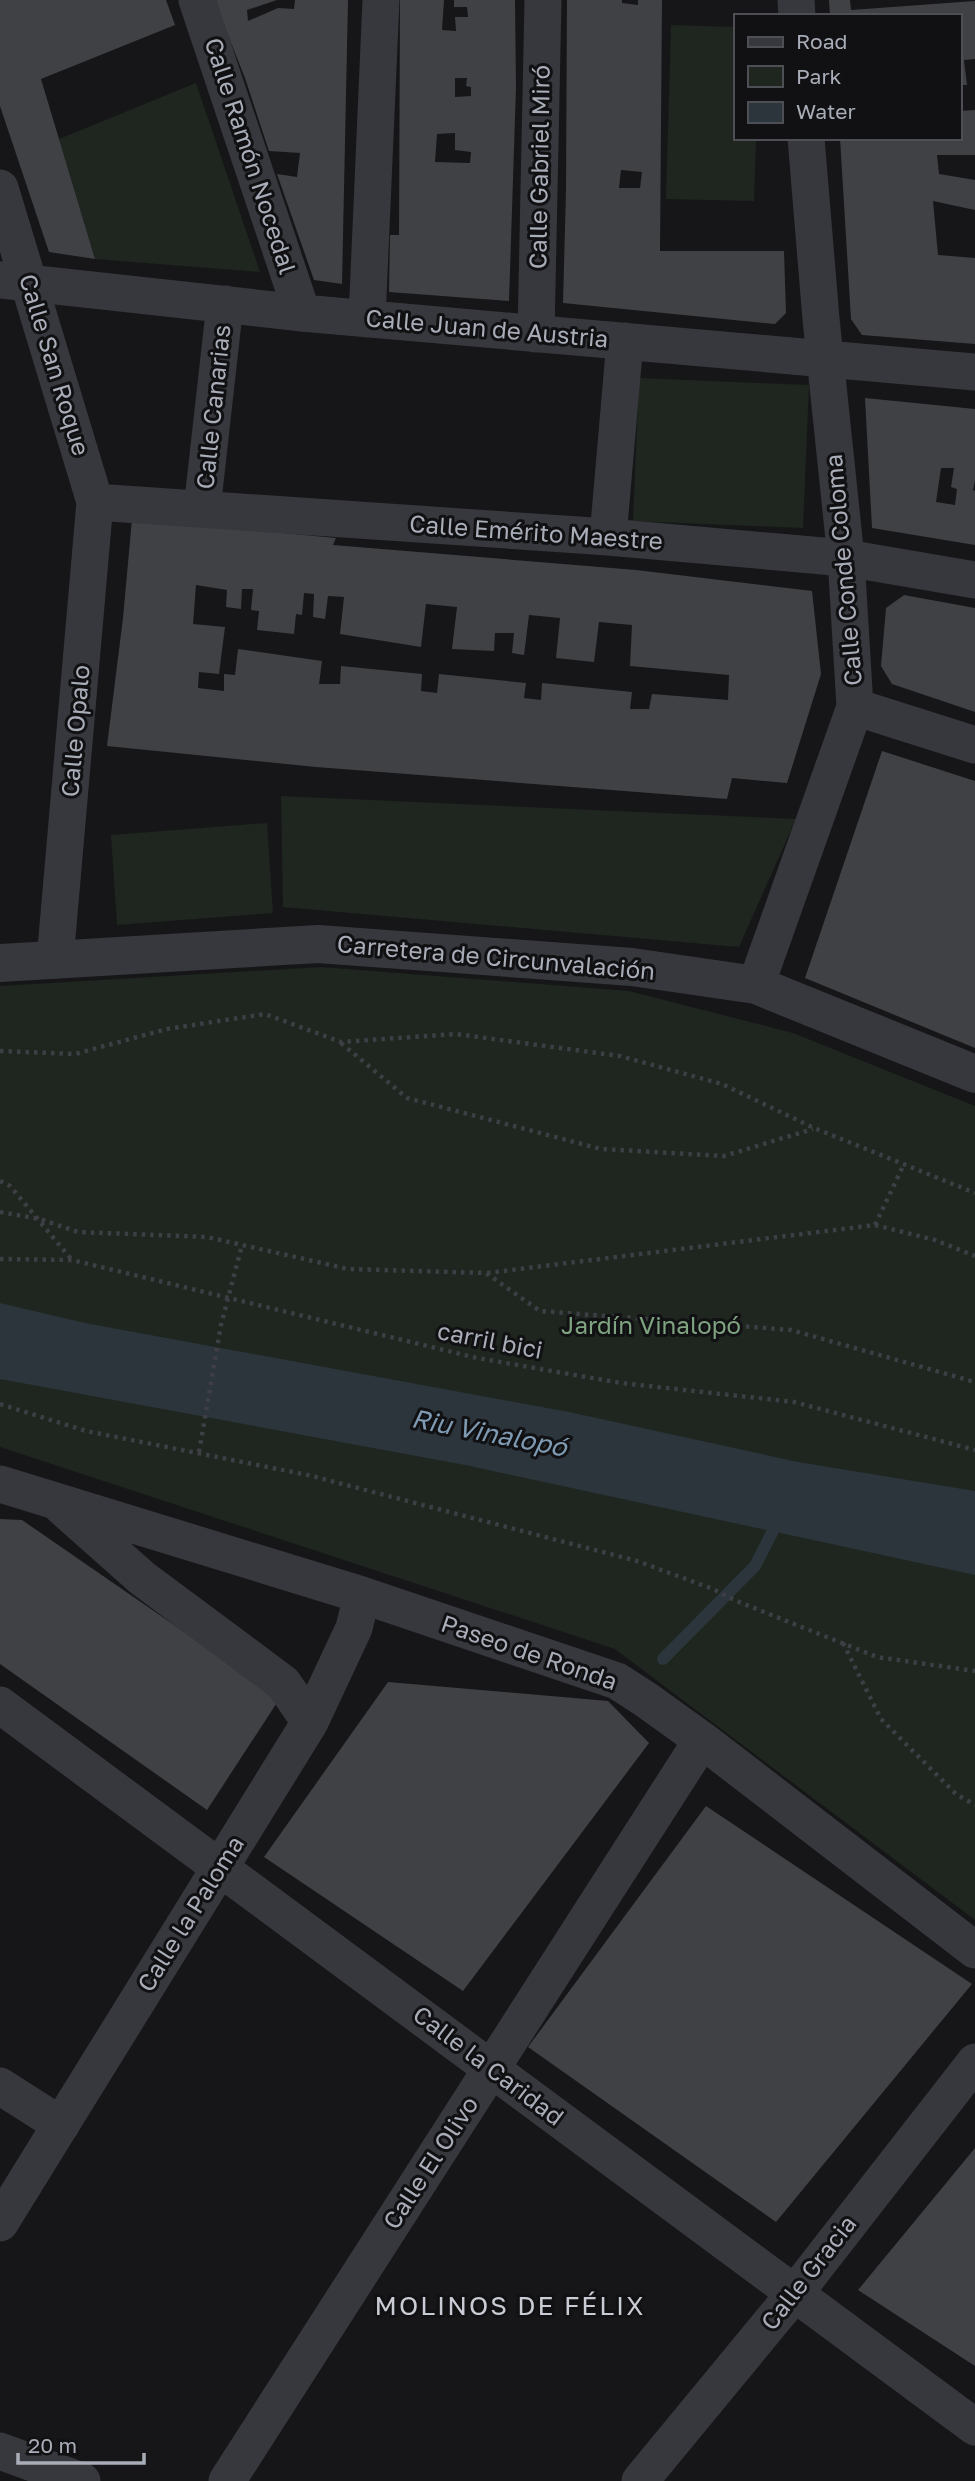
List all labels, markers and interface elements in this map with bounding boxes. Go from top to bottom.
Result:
legend [734,14,961,140]
text: Road [796,28,847,54]
street label: Calle Ramón Nocedal [200,34,303,277]
text: Park [796,63,842,89]
street label: Calle Gabriel Miró [522,65,555,269]
text: Water [796,98,856,124]
street label: Calle San Roque [14,270,97,459]
street label: Calle Juan de Austria [365,302,610,353]
street label: Calle Canarias [189,323,236,491]
street label: Calle Conde Coloma [818,453,867,687]
street label: Calle Emérito Maestre [408,508,664,555]
street label: Calle Opalo [54,663,95,798]
street label: Carretera de Circunvalación [336,928,656,985]
park label: Jardín Vinalopó [561,1310,741,1339]
street label: carril bici [435,1315,545,1364]
water label: Riu Vinalopó [409,1402,572,1463]
street label: Paseo de Ronda [438,1608,621,1695]
street label: Calle la Paloma [130,1830,249,1996]
street label: Calle la Caridad [408,1999,570,2131]
street label: Calle El Olivo [376,2090,483,2234]
street label: Calle Gracia [754,2209,862,2335]
district label: MOLINOS DE FÉLIX [375,2290,645,2321]
scale bar [18,2422,144,2466]
text: 20 m [28,2432,77,2458]

